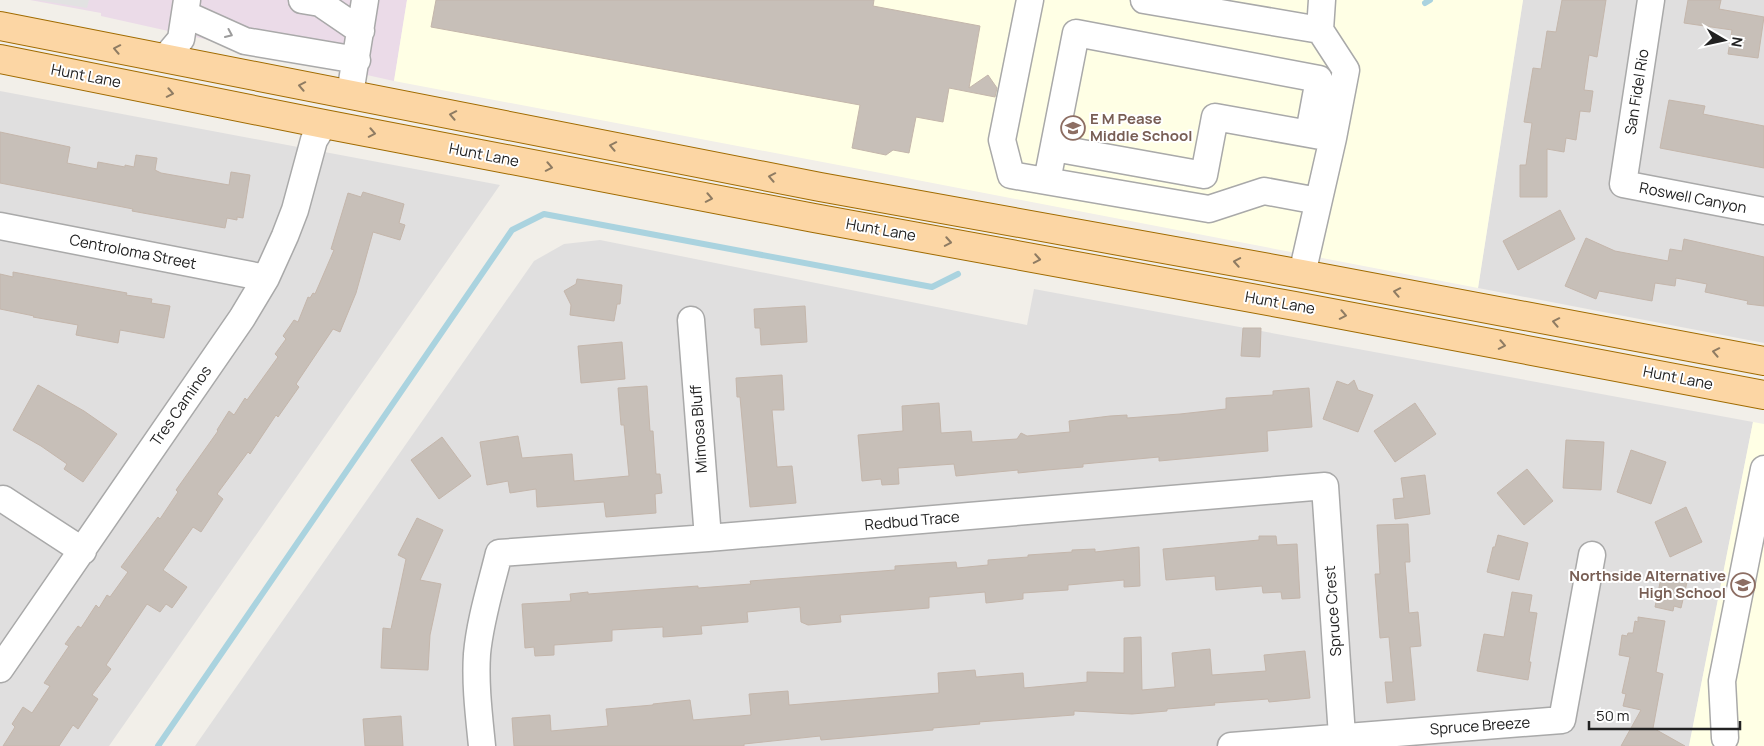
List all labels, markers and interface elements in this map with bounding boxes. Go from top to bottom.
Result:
north arrow [1699,15,1749,65]
one-way arrow [224,28,233,38]
text: N [1727,36,1748,49]
one-way arrow [113,44,122,55]
street label: San Fidel Rio [1619,47,1654,136]
street label: Hunt Lane [49,58,123,93]
one-way arrow [298,81,306,91]
one-way arrow [166,88,175,98]
place label: E M Pease Middle School [1090,108,1192,146]
one-way arrow [449,110,458,120]
school or university icon: E M Pease Middle School [1060,115,1086,141]
one-way arrow [368,128,377,138]
street label: Hunt Lane [447,137,521,172]
one-way arrow [608,141,617,152]
one-way arrow [545,162,554,172]
one-way arrow [768,173,776,183]
street label: Roswell Canyon [1638,177,1749,218]
one-way arrow [704,192,713,203]
street label: Hunt Lane [844,213,918,246]
street label: Centroloma Street [68,229,198,274]
one-way arrow [943,237,952,247]
one-way arrow [1032,253,1041,263]
one-way arrow [1233,258,1241,268]
street label: Hunt Lane [1243,286,1317,319]
one-way arrow [1392,287,1401,298]
one-way arrow [1338,309,1347,319]
one-way arrow [1552,317,1561,328]
one-way arrow [1498,339,1507,350]
one-way arrow [1712,348,1720,358]
street label: Hunt Lane [1641,360,1715,395]
street label: Tres Caminos [145,361,216,450]
street label: Mimosa Bluff [685,384,712,474]
street label: Redbud Trace [864,506,961,535]
street label: Spruce Crest [1319,565,1346,657]
place label: Northside Alternative High School [1569,565,1726,603]
school or university icon: Northside Alternative High School [1730,572,1756,598]
scale bar [1589,698,1740,730]
text: 50 m [1596,705,1630,726]
street label: Spruce Breeze [1429,712,1531,739]

